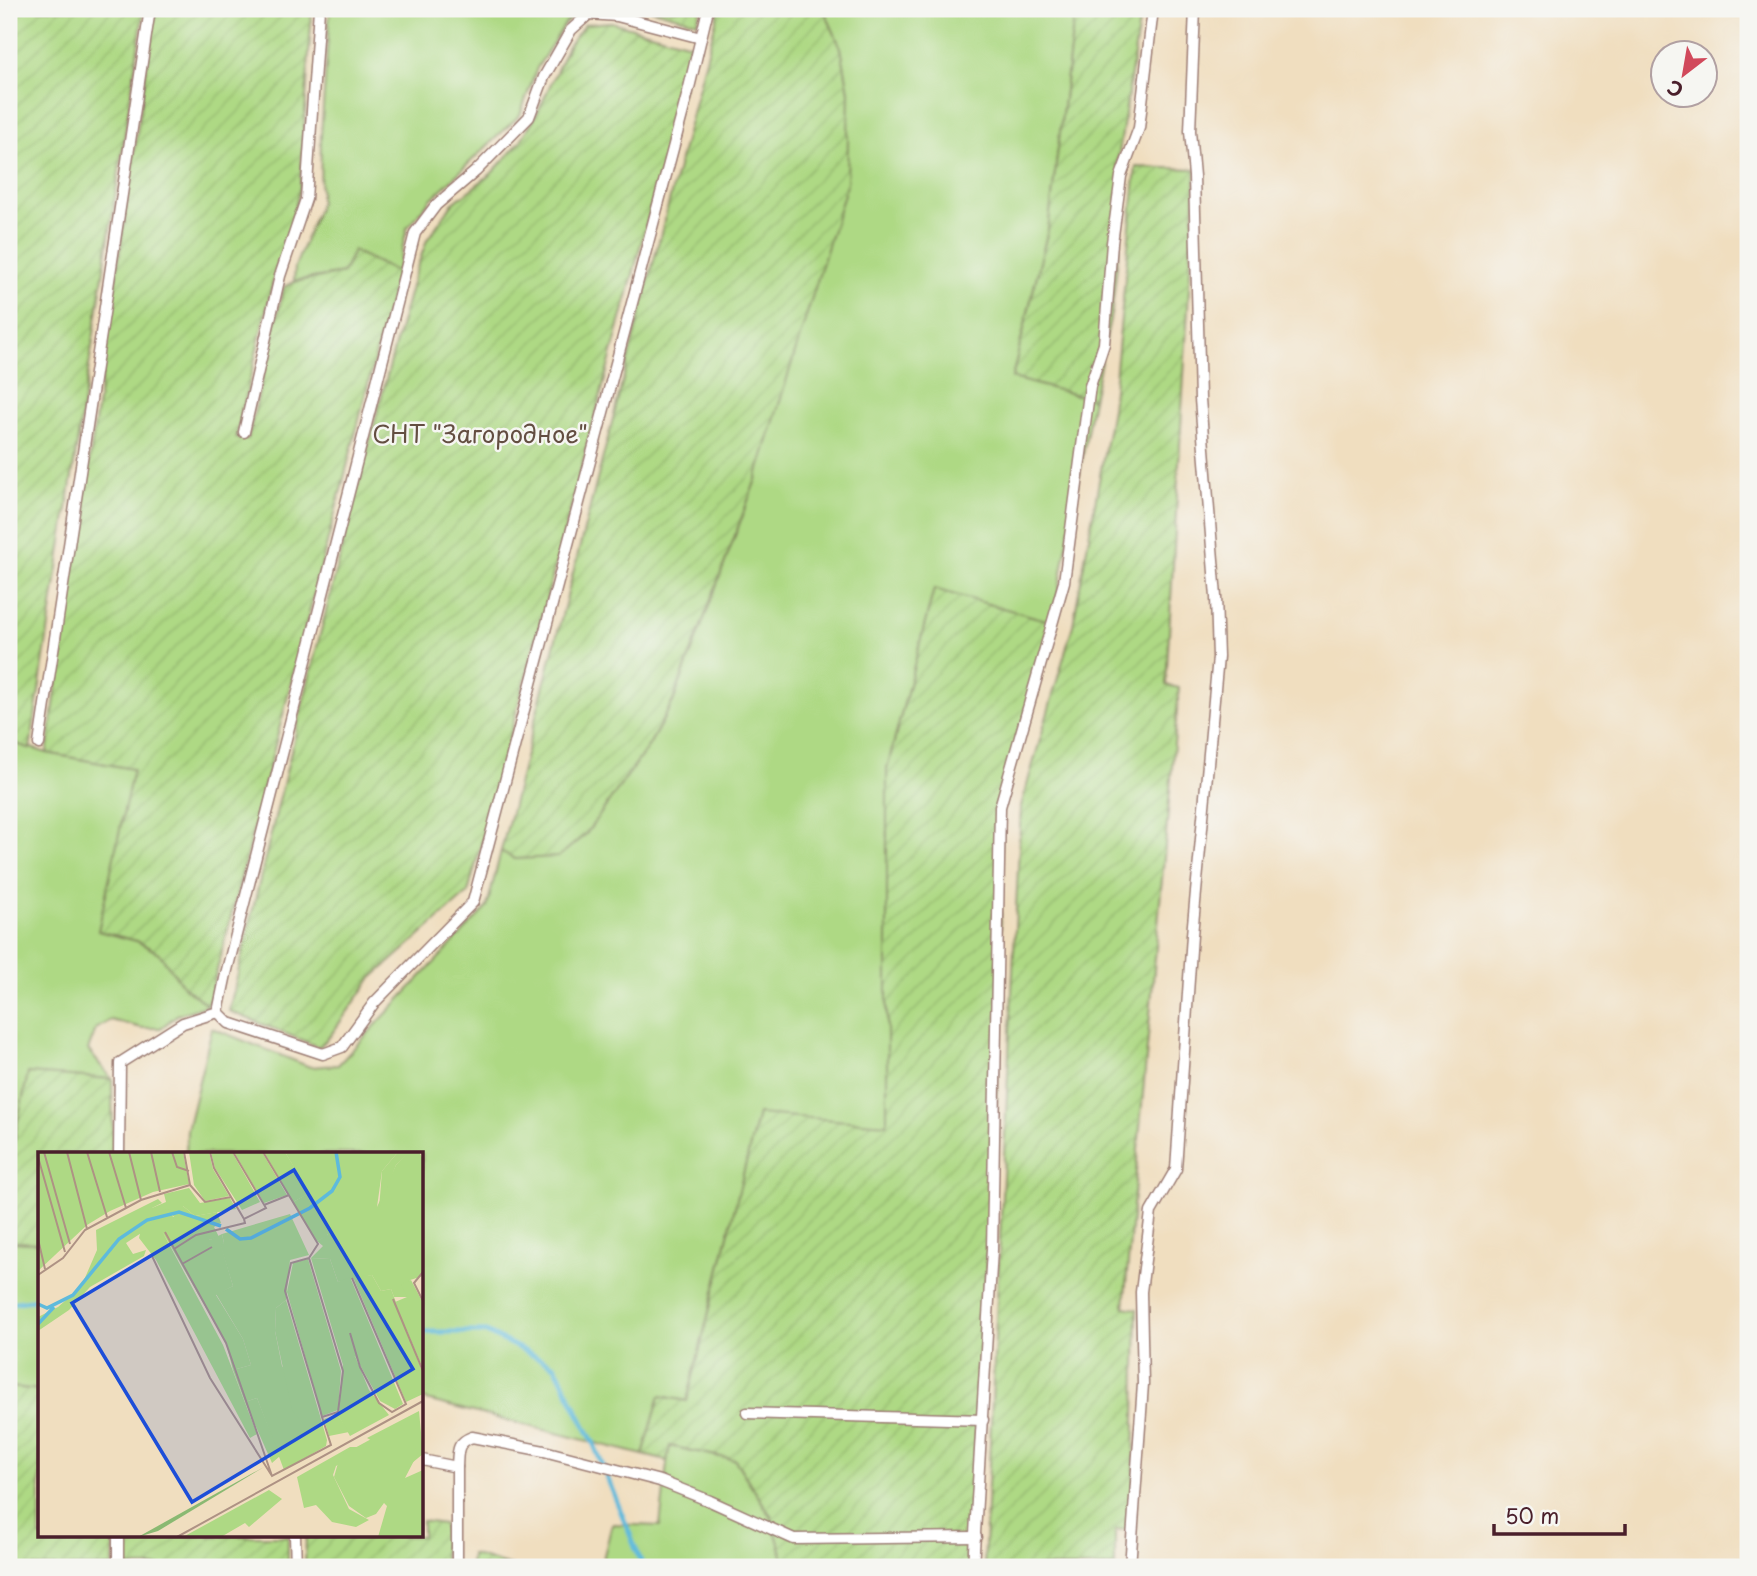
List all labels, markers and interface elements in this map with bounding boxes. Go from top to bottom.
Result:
north arrow [1648,38,1718,108]
text: С [1661,74,1688,105]
park label: СНТ "Загородное" [372,415,588,451]
inset map [38,1152,424,1538]
scale bar [1494,1492,1626,1536]
text: 50 m [1505,1499,1559,1531]

